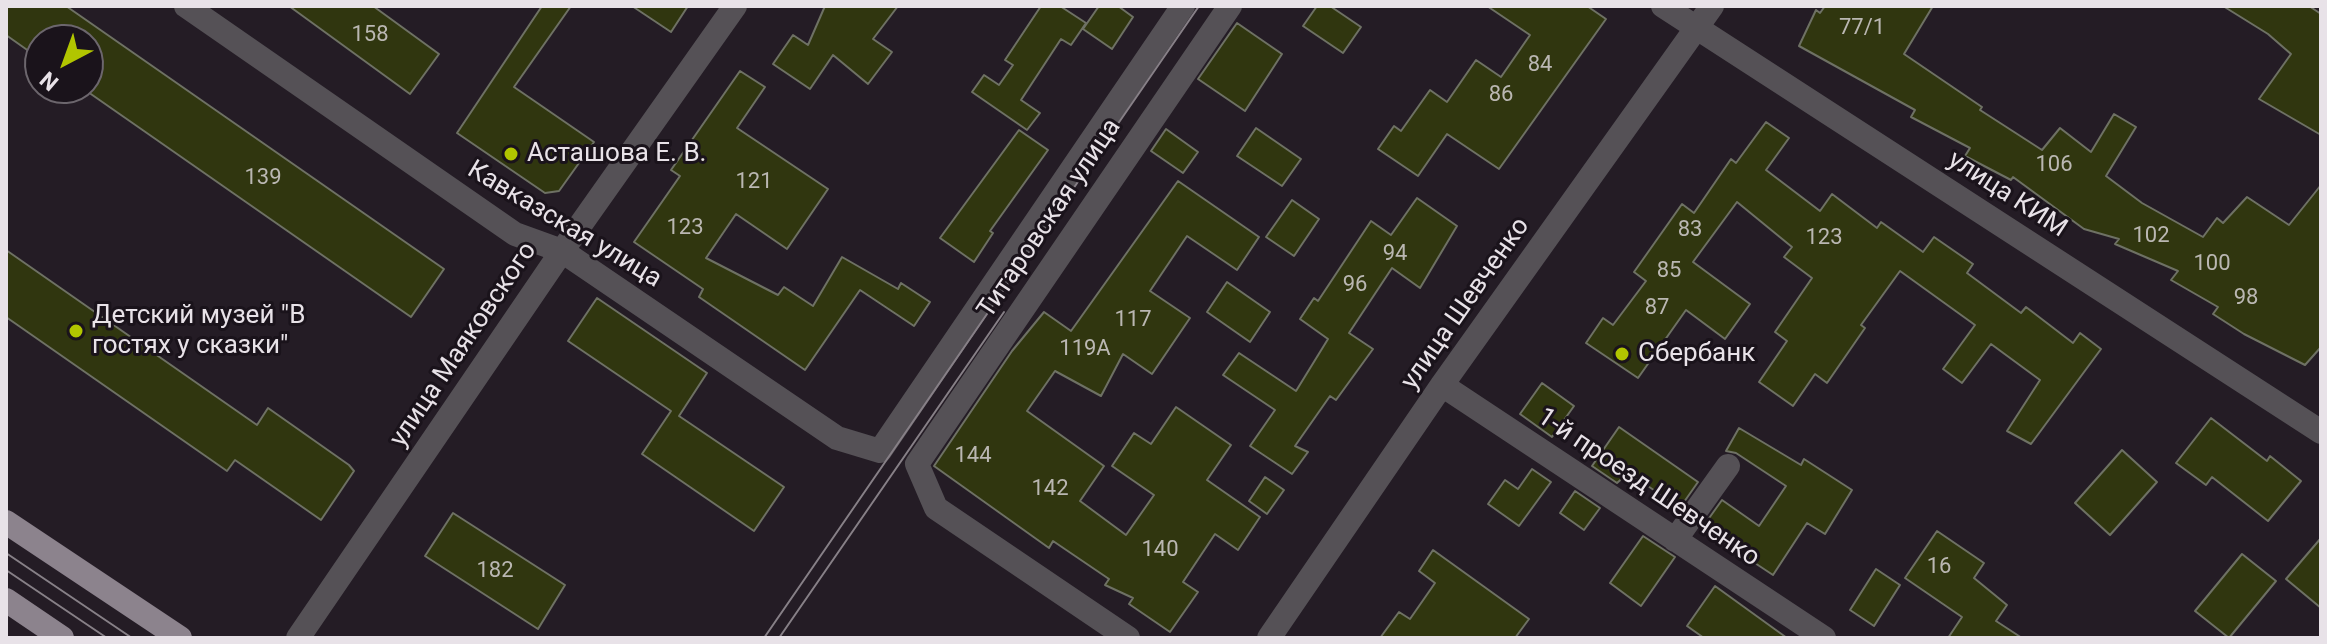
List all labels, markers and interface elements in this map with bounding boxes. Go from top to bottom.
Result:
house number: 77/1 [1839,15,1885,41]
house number: 158 [351,22,389,48]
north arrow [24,24,104,104]
house number: 84 [1528,52,1552,78]
text: N [35,66,63,96]
house number: 86 [1489,82,1513,108]
street label: Титаровская улица [972,113,1128,325]
place label: Асташова Е. В. [527,138,706,170]
marker: Асташова Е. В. [502,145,520,163]
street label: улица КИМ [1942,145,2072,245]
house number: 106 [2035,152,2073,178]
street label: Кавказская улица [461,155,667,295]
house number: 139 [244,165,282,191]
house number: 121 [735,169,773,195]
street label: улица Шевченко [1395,212,1537,396]
house number: 123 [666,215,704,241]
house number: 83 [1678,217,1702,243]
house number: 102 [2132,223,2170,249]
house number: 123 [1805,225,1843,251]
street label: улица Маяковского [384,237,544,453]
house number: 94 [1383,241,1407,267]
house number: 100 [2193,251,2231,277]
house number: 85 [1657,258,1681,284]
house number: 96 [1343,272,1367,298]
house number: 98 [2234,285,2258,311]
house number: 87 [1645,295,1669,321]
place label: Детский музей "В гостях у сказки" [92,300,305,362]
house number: 117 [1114,307,1152,333]
marker: Детский музей "В гостях у сказки" [67,322,85,340]
house number: 119А [1059,336,1111,362]
place label: Сбербанк [1638,338,1755,370]
marker: Сбербанк [1613,345,1631,363]
street label: 1-й проезд Шевченко [1531,402,1765,574]
house number: 144 [954,443,992,469]
house number: 142 [1031,476,1069,502]
house number: 140 [1141,537,1179,563]
house number: 16 [1927,554,1951,580]
house number: 182 [476,558,514,584]

